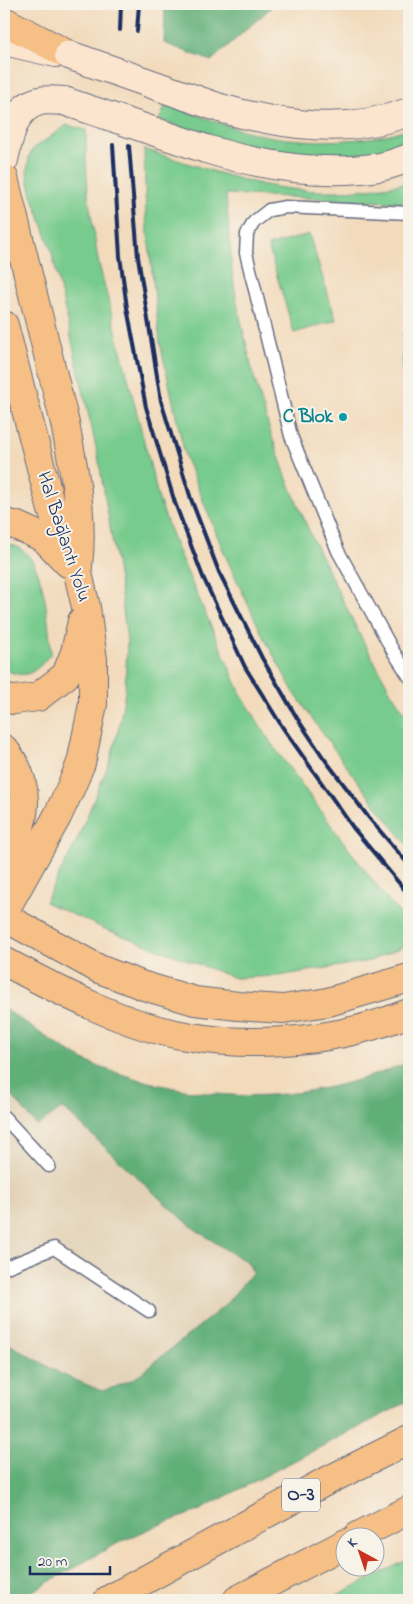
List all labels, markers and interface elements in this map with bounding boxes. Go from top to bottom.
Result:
place label: C Blok [283,403,334,432]
marker: C Blok [337,411,349,423]
street label: Hal Bağlantı Yolu [27,468,98,606]
road number: O-3 [282,1478,320,1512]
north arrow [336,1526,386,1576]
text: K [343,1532,363,1553]
scale bar [30,1544,110,1576]
text: 20 m [38,1551,68,1573]

